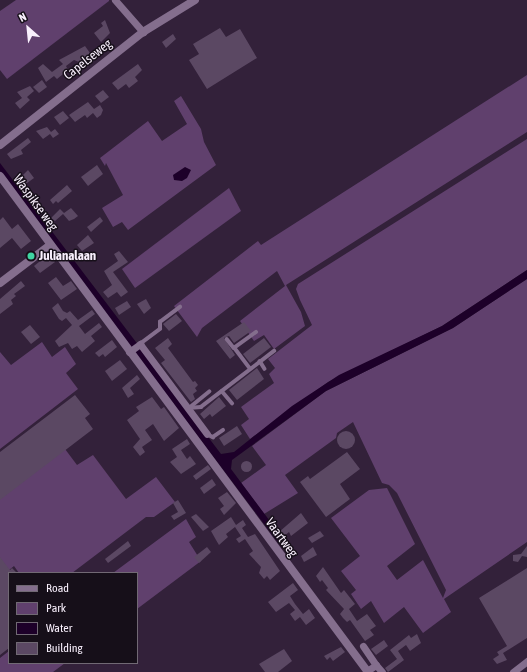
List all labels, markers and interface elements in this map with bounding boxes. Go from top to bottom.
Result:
north arrow [8,8,48,48]
text: N [17,10,28,24]
street label: Capelseweg [61,36,115,84]
street label: Waspikse weg [9,172,61,234]
place label: Julianalaan [39,248,96,264]
marker: Julianalaan [26,251,36,261]
street label: Vaartweg [262,515,300,561]
legend [8,572,138,664]
text: Road [46,581,69,595]
text: Park [46,601,66,615]
text: Water [46,621,72,635]
text: Building [46,641,83,655]

